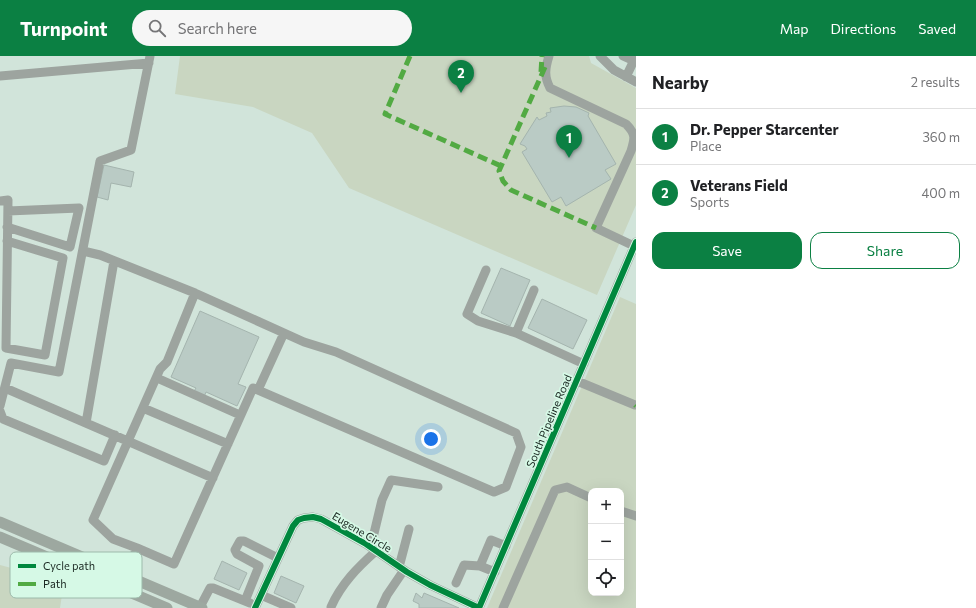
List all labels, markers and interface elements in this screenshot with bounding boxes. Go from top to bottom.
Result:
search box [132,10,412,46]
text: Turnpoint [20,17,108,40]
icon: search [146,17,168,39]
text: Search here [178,19,257,37]
text: Map [780,20,809,37]
text: Directions [831,20,896,37]
text: Saved [918,20,956,37]
pin: 2 [448,60,474,93]
text: Nearby [652,72,709,93]
text: 2 results [911,74,960,90]
text: Dr. Pepper Starcenter [690,120,839,138]
pin: 1 [556,125,582,158]
text: 1 [662,129,668,145]
text: 360 m [922,129,960,145]
text: Place [690,138,722,154]
text: Veterans Field [690,176,788,194]
text: 2 [661,185,669,201]
text: 400 m [921,185,960,201]
text: Sports [690,194,730,210]
button: Save [652,232,802,269]
button: Share [810,232,960,269]
street label: South Pipeline Road [523,372,574,469]
your location [421,429,441,449]
map controls [588,488,624,596]
button: + [588,488,624,524]
street label: Eugene Circle [330,509,395,555]
button: − [588,524,624,560]
legend [10,552,142,598]
text: Cycle path [43,559,95,572]
button: locate [588,560,624,596]
text: Path [43,577,66,590]

